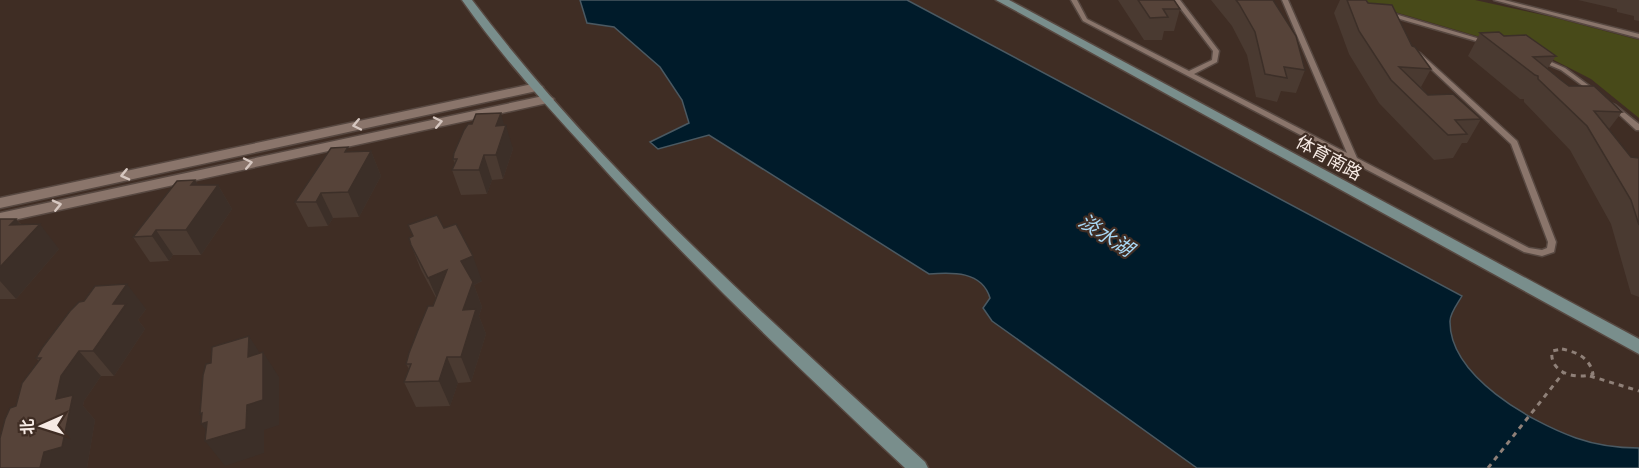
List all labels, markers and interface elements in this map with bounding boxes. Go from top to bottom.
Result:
one-way arrow [433,116,443,129]
one-way arrow [352,118,362,131]
street label: 体育南路 [1293,132,1365,184]
one-way arrow [242,157,252,170]
one-way arrow [120,168,130,181]
one-way arrow [52,199,62,212]
water label: 淡水湖 [1075,209,1140,262]
north arrow [12,396,72,456]
text: 北 [19,418,36,435]

